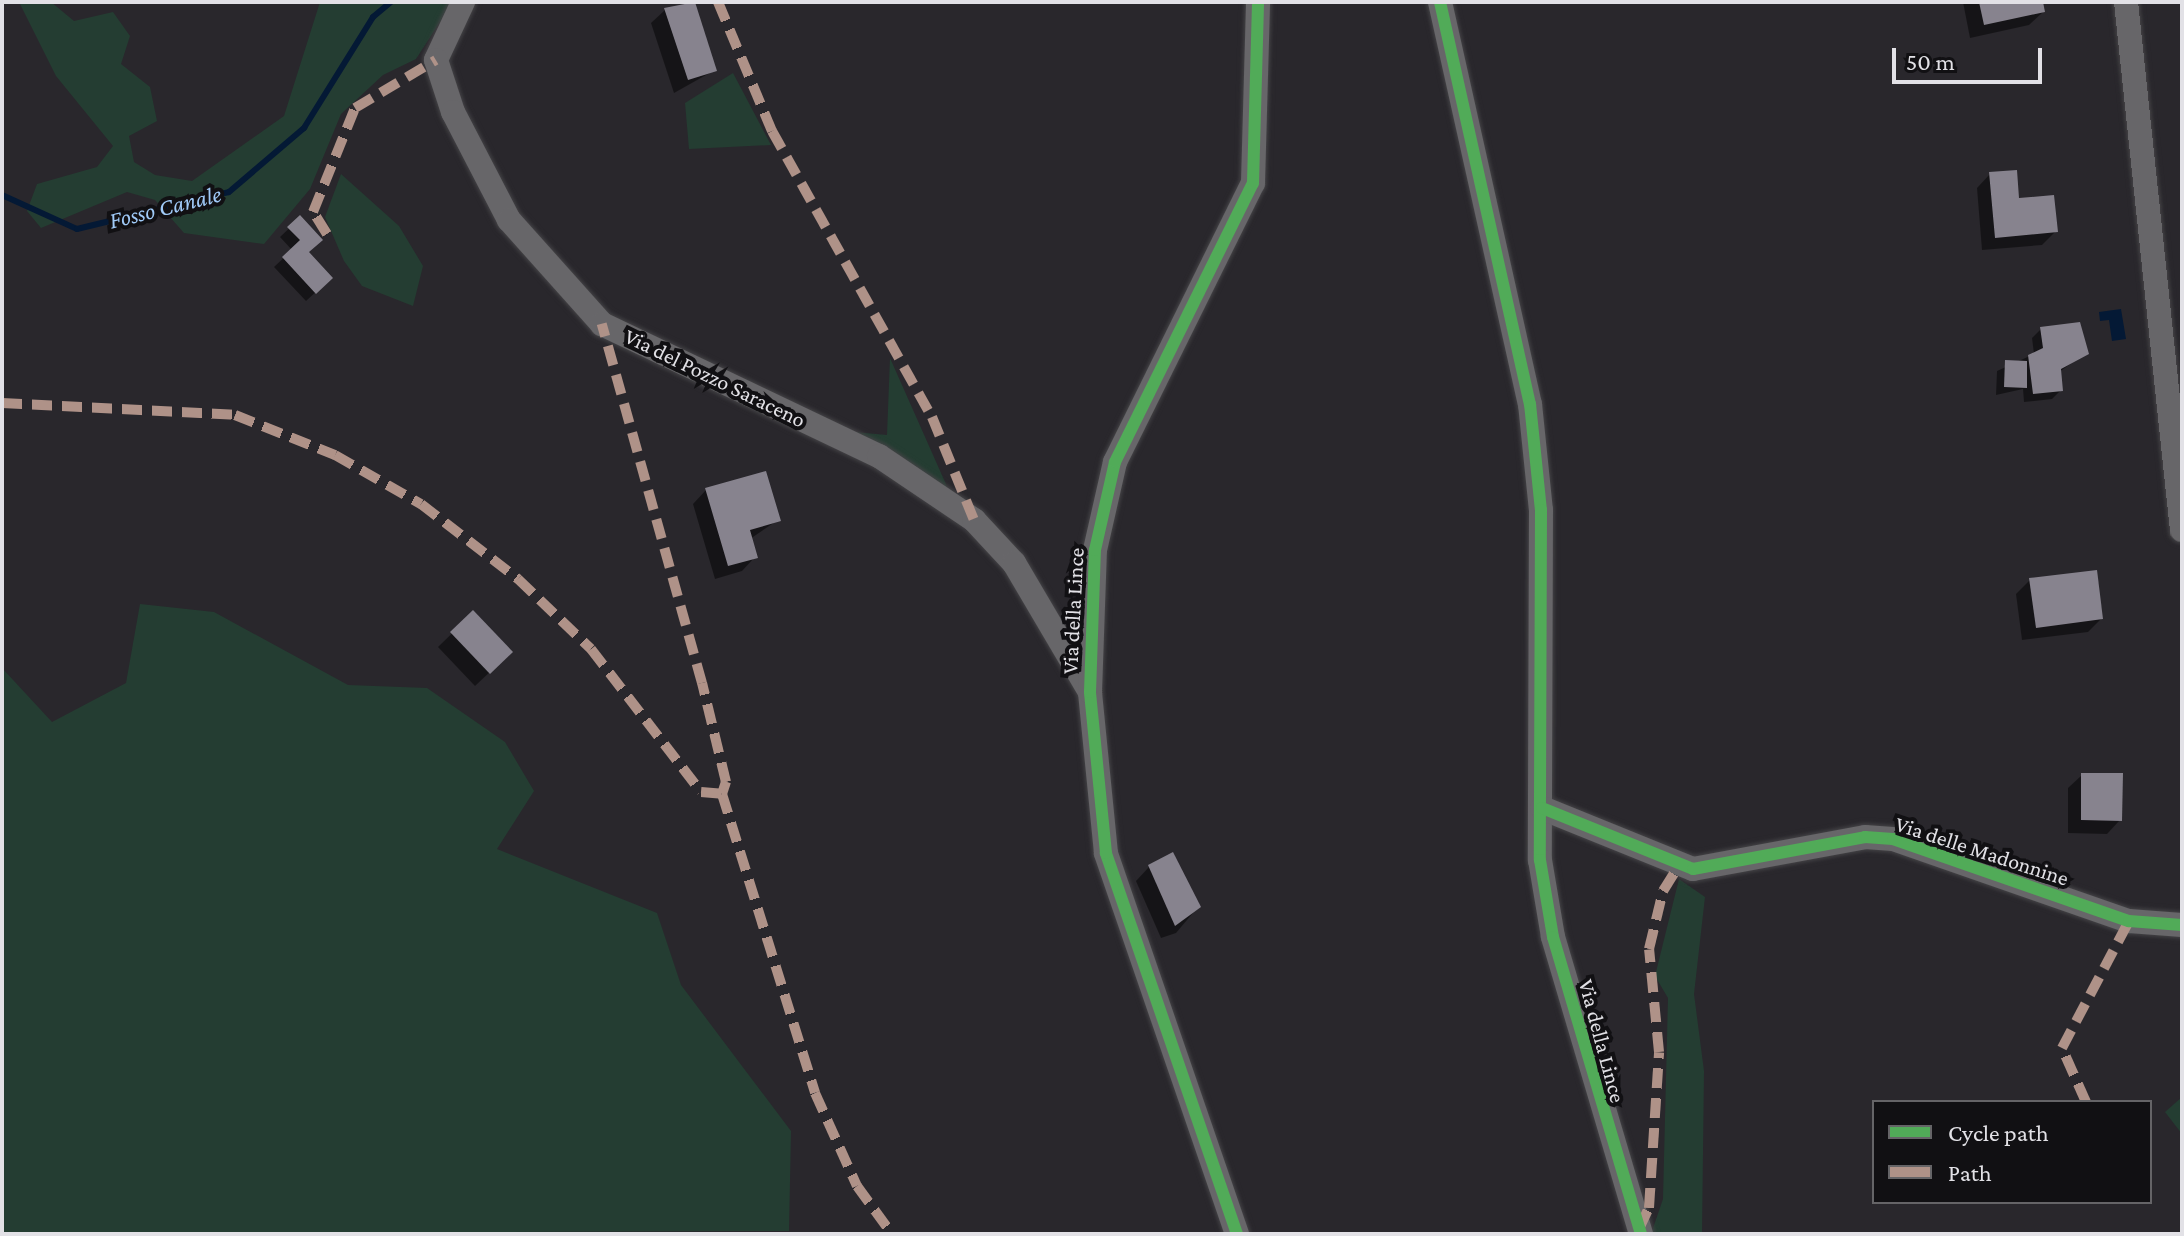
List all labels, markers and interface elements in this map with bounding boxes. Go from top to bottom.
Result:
scale bar [1896,32,2046,82]
text: 50 m [1906,48,1955,75]
water label: Fosso Canale [106,179,224,235]
street label: Via del Pozzo Saraceno [620,323,810,433]
street label: Via della Lince [1057,547,1089,675]
street label: Via delle Madonnine [1892,811,2072,891]
street label: Via della Lince [1573,976,1631,1106]
legend [1872,1100,2152,1204]
text: Cycle path [1948,1119,2049,1146]
text: Path [1948,1159,1992,1186]

